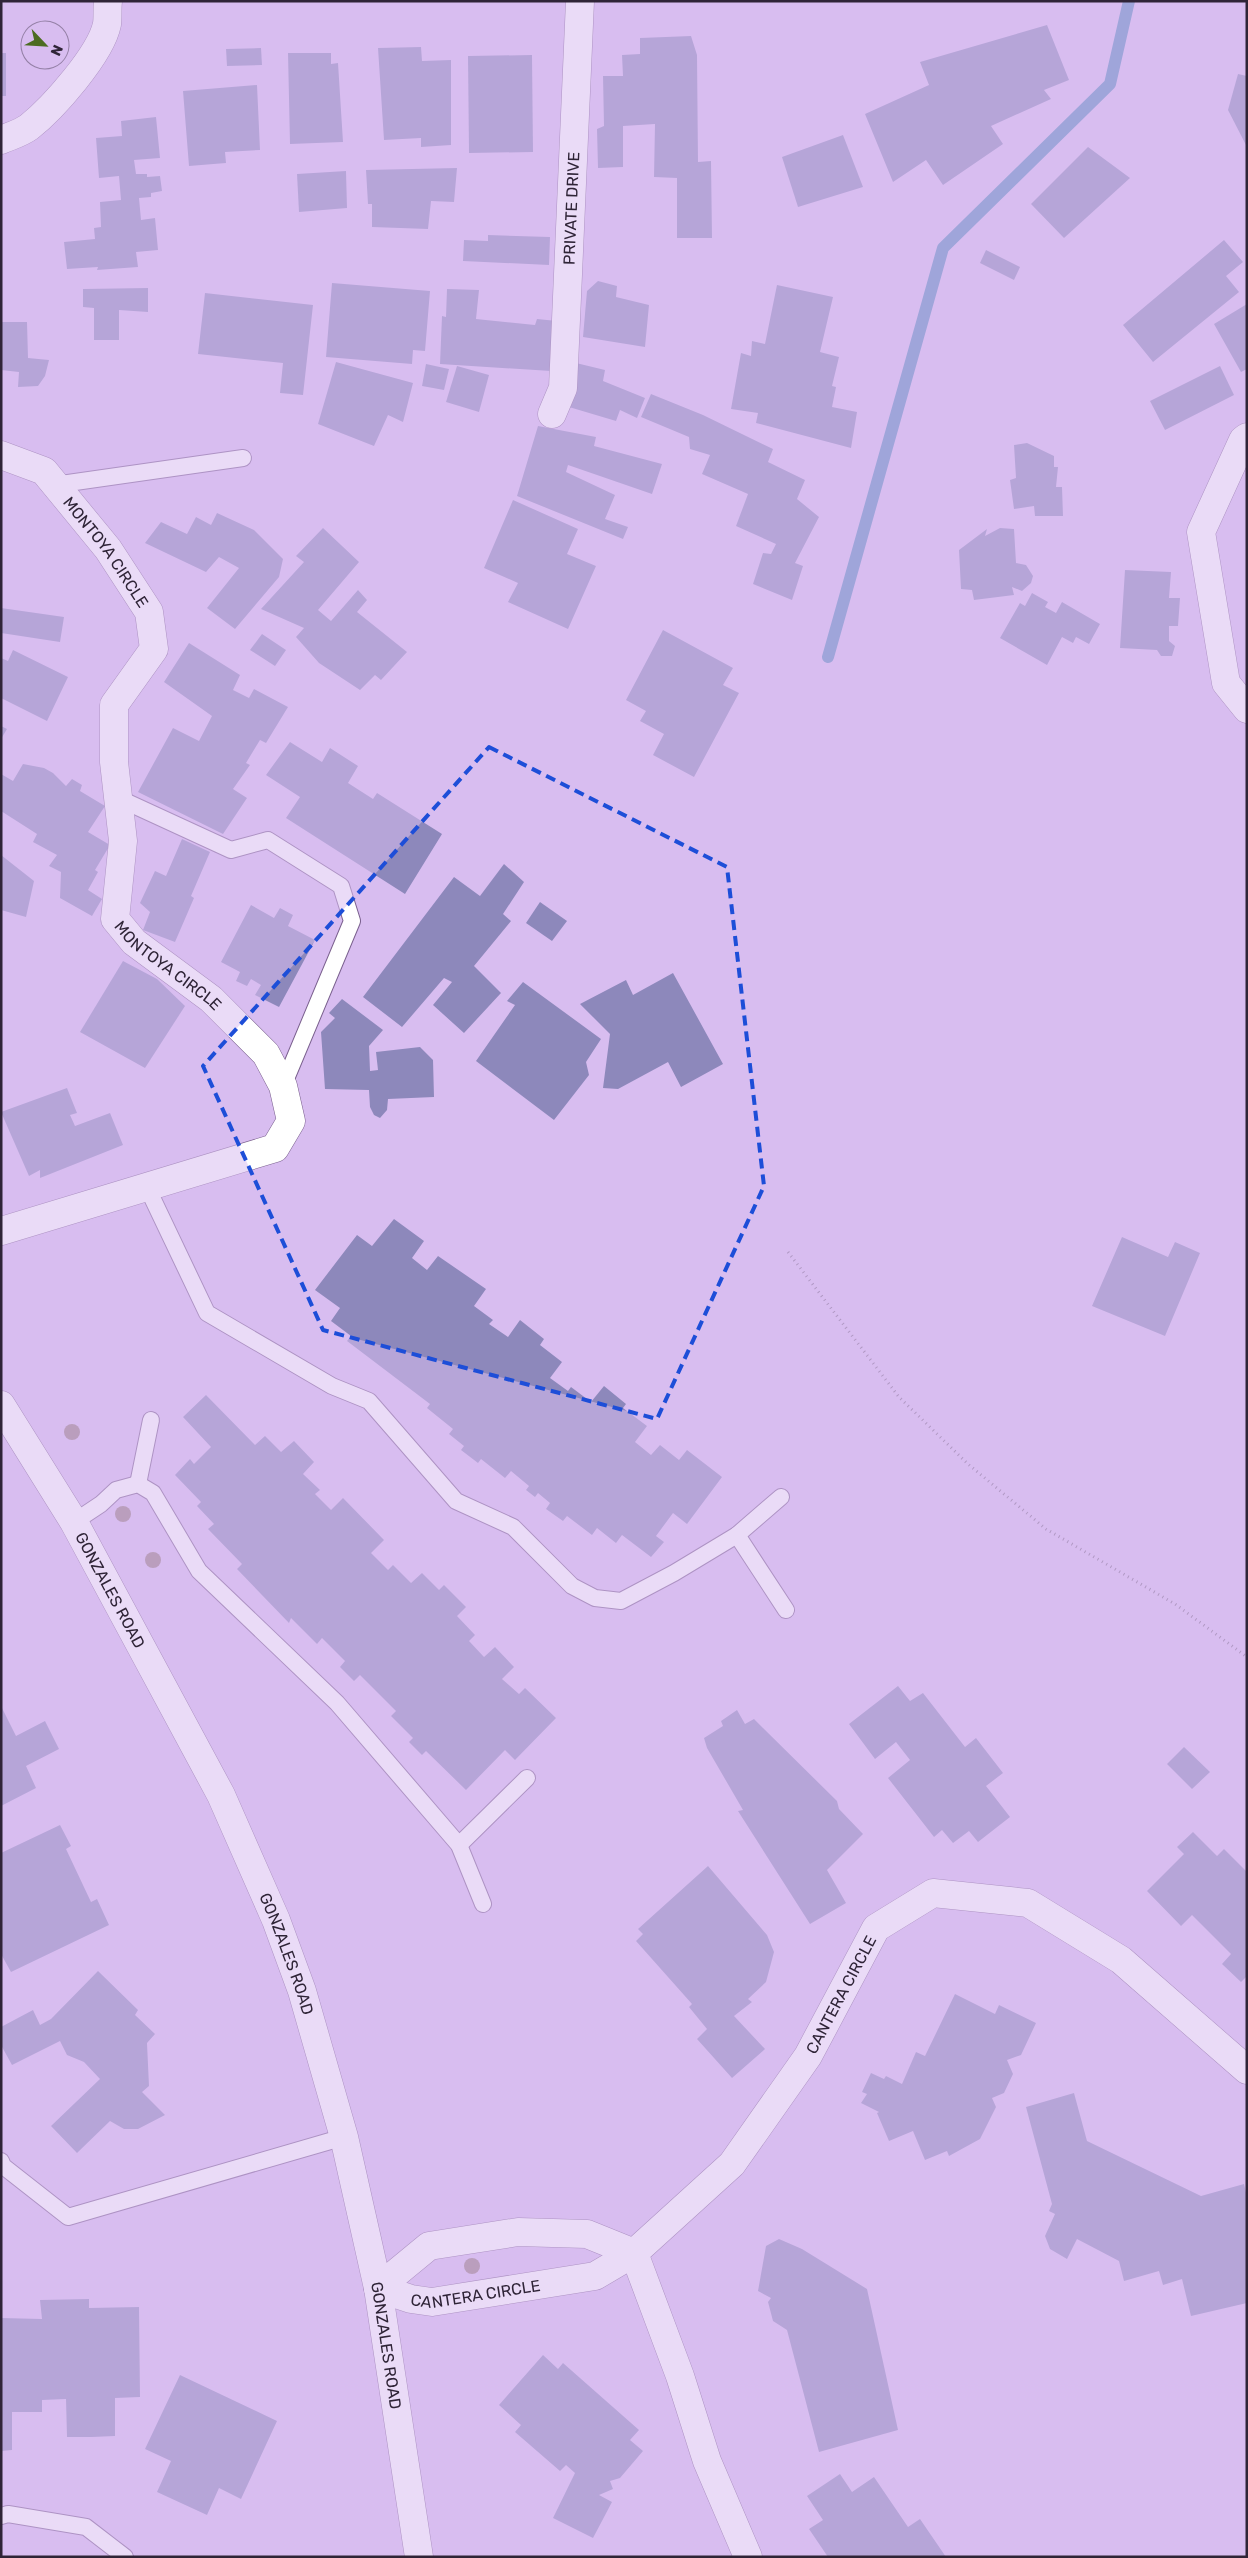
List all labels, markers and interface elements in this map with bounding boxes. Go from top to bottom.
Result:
north arrow [20,20,70,70]
text: N [46,42,66,58]
street label: PRIVATE DRIVE [559,151,583,265]
street label: MONTOYA CIRCLE [59,493,152,611]
street label: MONTOYA CIRCLE [110,917,226,1014]
street label: GONZALES ROAD [71,1529,149,1651]
street label: GONZALES ROAD [255,1890,317,2017]
street label: CANTERA CIRCLE [802,1932,880,2057]
street label: CANTERA CIRCLE [409,2276,542,2312]
street label: GONZALES ROAD [367,2280,405,2411]

